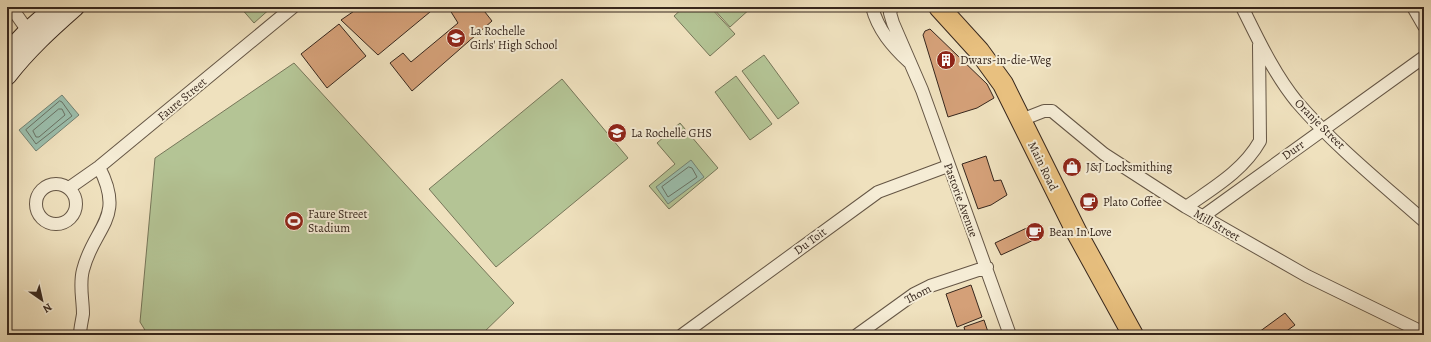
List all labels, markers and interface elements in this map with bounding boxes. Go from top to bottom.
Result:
place label: La Rochelle Girls' High School [470,23,557,53]
school or university icon: La Rochelle Girls' High School [445,27,467,49]
building icon: Dwars-in-die-Weg [935,49,957,71]
place label: Dwars-in-die-Weg [960,52,1051,68]
street label: Faure Street [154,74,210,124]
street label: Oranje Street [1291,95,1349,153]
school or university icon: La Rochelle GHS [606,122,628,144]
place label: La Rochelle GHS [631,125,712,141]
street label: Durr [1279,136,1308,164]
street label: Main Road [1024,139,1062,194]
shop icon: J&J Locksmithing [1061,156,1083,178]
place label: J&J Locksmithing [1086,159,1172,175]
street label: Pastorie Avenue [940,161,982,239]
cafe icon: Plato Coffee [1078,191,1100,213]
place label: Plato Coffee [1103,194,1162,210]
street label: Mill Street [1191,205,1243,245]
place label: Faure Street Stadium [308,206,367,236]
sports icon: Faure Street Stadium [283,210,305,232]
cafe icon: Bean In Love [1024,221,1046,243]
street label: Du Toit [791,224,829,258]
place label: Bean In Love [1049,224,1112,240]
north arrow [22,280,62,320]
street label: Thom [902,280,934,308]
text: N [40,299,55,316]

